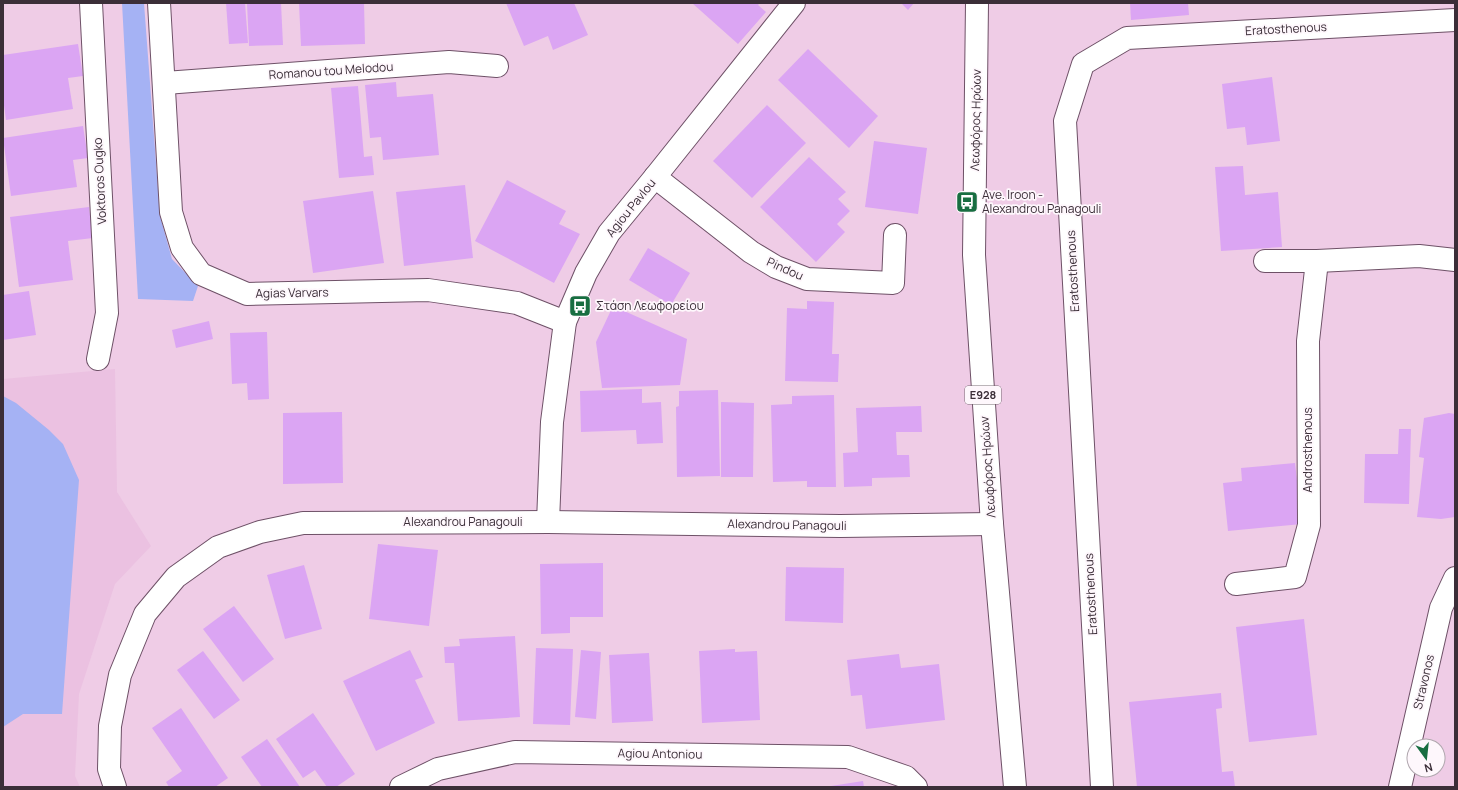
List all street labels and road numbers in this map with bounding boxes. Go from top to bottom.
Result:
street label: Eratosthenous [1245,18,1327,39]
street label: Romanou tou Melodou [268,58,394,83]
street label: Λεωφόρος Ηρώων [966,69,985,171]
street label: Voktoros Ougko [89,137,110,225]
street label: Agiou Pavlou [602,175,659,240]
street label: Eratosthenous [1062,230,1083,312]
street label: Pindou [764,253,806,284]
street label: Agias Varvars [255,283,329,302]
road number: E928 [965,386,1001,404]
street label: Androsthenous [1299,407,1316,493]
street label: Λεωφόρος Ηρώων [975,416,1000,518]
street label: Alexandrou Panagouli [403,513,523,530]
street label: Alexandrou Panagouli [727,515,847,534]
street label: Eratosthenous [1080,553,1101,635]
street label: Stravonos [1409,653,1438,711]
street label: Agiou Antoniou [618,744,702,763]

